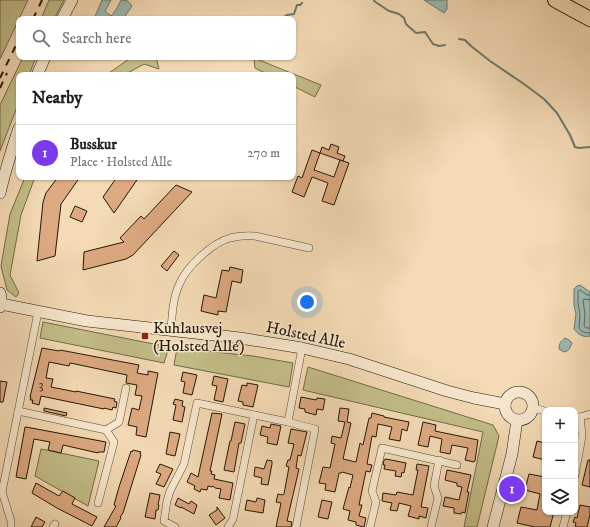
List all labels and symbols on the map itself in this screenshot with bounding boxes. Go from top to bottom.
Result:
your location [297,292,317,312]
street label: Holsted Alle [264,317,348,353]
place label: Kuhlausvej (Holsted Allé) [153,318,245,356]
marker: Kuhlausvej (Holsted Allé) [140,331,150,341]
house number: 3 [38,376,44,394]
pin: 1 [499,474,525,504]

